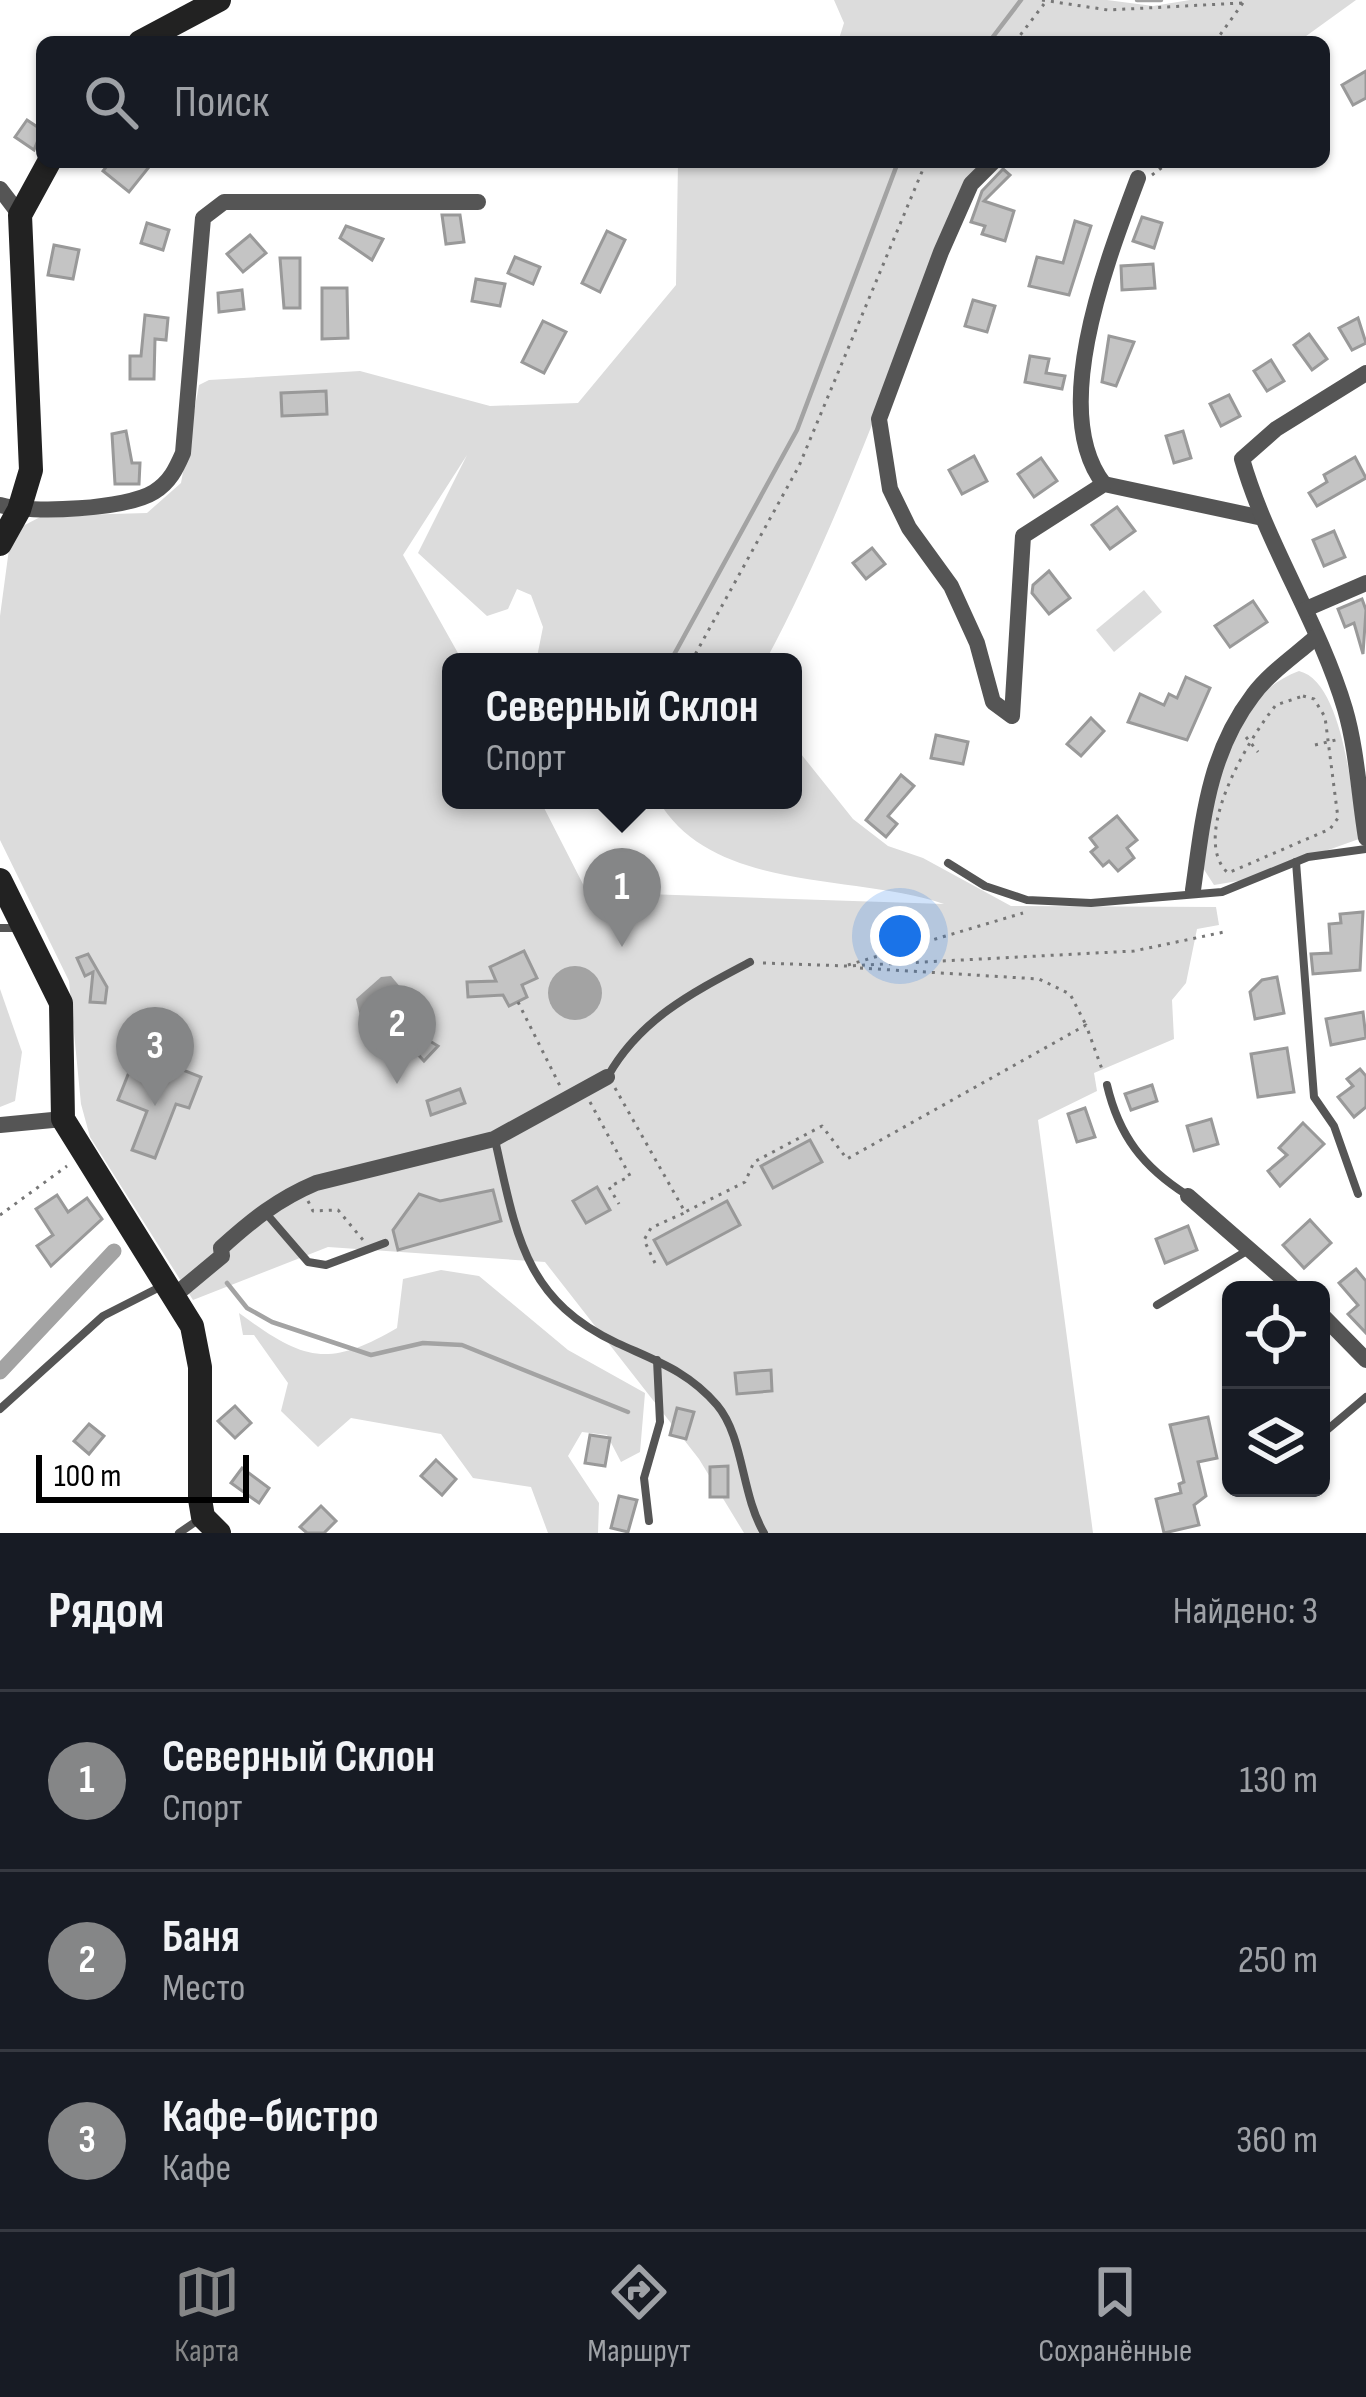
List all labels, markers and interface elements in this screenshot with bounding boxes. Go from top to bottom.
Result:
search box [36,36,1330,168]
icon: search [78,69,144,135]
text: Поиск [174,75,269,130]
popup [442,653,802,809]
text: Северный Склон [486,680,758,735]
text: Спорт [486,735,566,782]
pin: 1 [583,848,661,947]
your location [870,906,930,966]
pin: 2 [358,985,436,1084]
pin: 3 [116,1007,194,1106]
map controls [1222,1281,1330,1497]
button: locate [1222,1281,1330,1389]
button: layers [1222,1389,1330,1497]
scale bar [36,1449,249,1502]
text: 100 m [54,1456,121,1496]
text: Рядом [48,1581,164,1642]
text: Найдено: 3 [1173,1588,1318,1635]
text: Северный Склон [162,1730,435,1785]
text: 1 [79,1757,95,1804]
text: 130 m [1239,1757,1318,1804]
text: Спорт [162,1785,243,1832]
text: Баня [162,1910,240,1965]
text: 2 [78,1937,96,1984]
text: 250 m [1238,1937,1318,1984]
text: Место [162,1965,246,2012]
text: Кафе-бистро [162,2090,379,2145]
text: 3 [78,2117,96,2164]
text: 360 m [1236,2117,1318,2164]
text: Кафе [162,2145,231,2192]
tab: Карта [174,2259,240,2371]
tab: Маршрут [587,2259,691,2371]
tab: Сохранённые [1038,2259,1192,2371]

